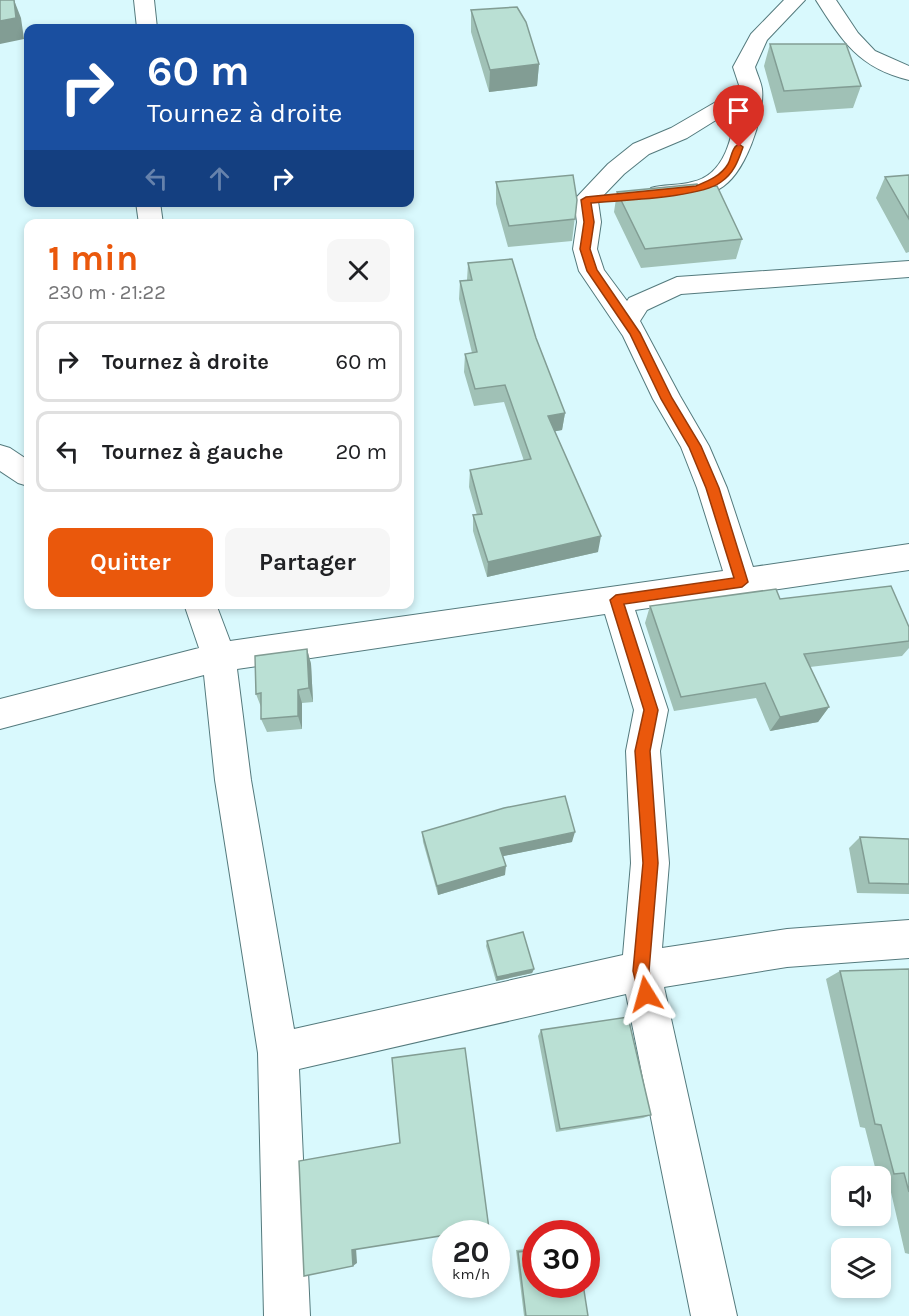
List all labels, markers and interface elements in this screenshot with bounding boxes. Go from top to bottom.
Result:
text: 60 m [147,46,250,96]
icon: right [48,48,126,126]
pin [713,85,764,147]
icon: arrive [722,94,755,127]
text: Tournez à droite [147,97,342,129]
icon: left [140,162,173,195]
icon: ahead [203,162,236,195]
icon: right [266,162,299,195]
text: 1 min [48,237,138,279]
button: close [327,239,390,302]
text: 230 m · 21:22 [48,281,166,304]
icon: right [51,345,84,378]
text: Tournez à droite [102,349,269,375]
text: 60 m [336,349,387,375]
icon: left [51,435,84,468]
text: Tournez à gauche [102,439,283,465]
text: 20 m [335,439,387,465]
button: Quitter [48,528,213,597]
button: Partager [225,528,390,597]
position arrow [614,962,678,1026]
map controls [831,1166,891,1298]
button: sound [831,1166,891,1226]
speed limit sign: 30 [522,1220,600,1298]
text: 20 [452,1234,490,1270]
button: layers [831,1238,891,1298]
text: km/h [452,1265,490,1283]

